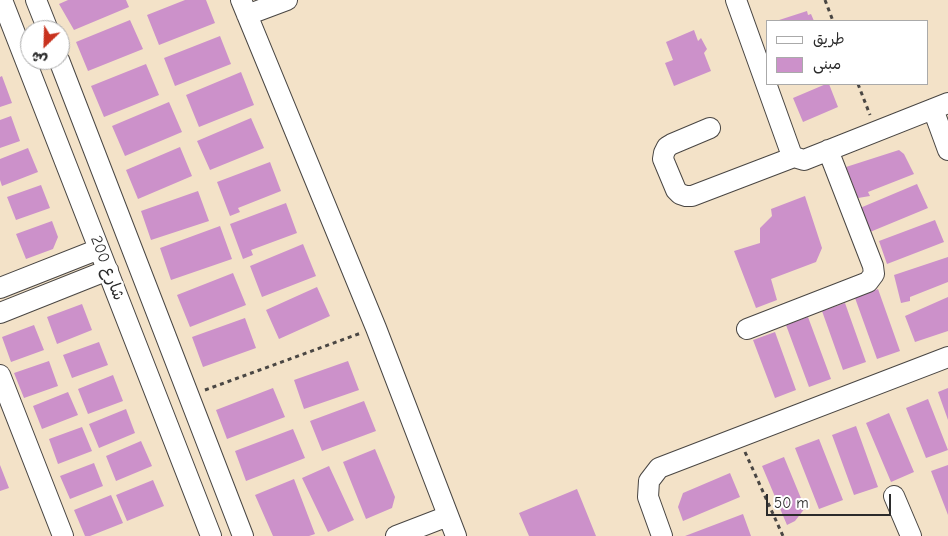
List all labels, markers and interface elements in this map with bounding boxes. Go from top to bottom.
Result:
north arrow [20,20,70,70]
legend [766,20,928,85]
text: طريق [813,30,845,48]
text: ش [29,47,50,69]
text: مبنى [813,55,841,73]
street label: شارع 200 [86,233,128,303]
scale bar [768,484,893,516]
text: 50 m [774,494,809,512]

